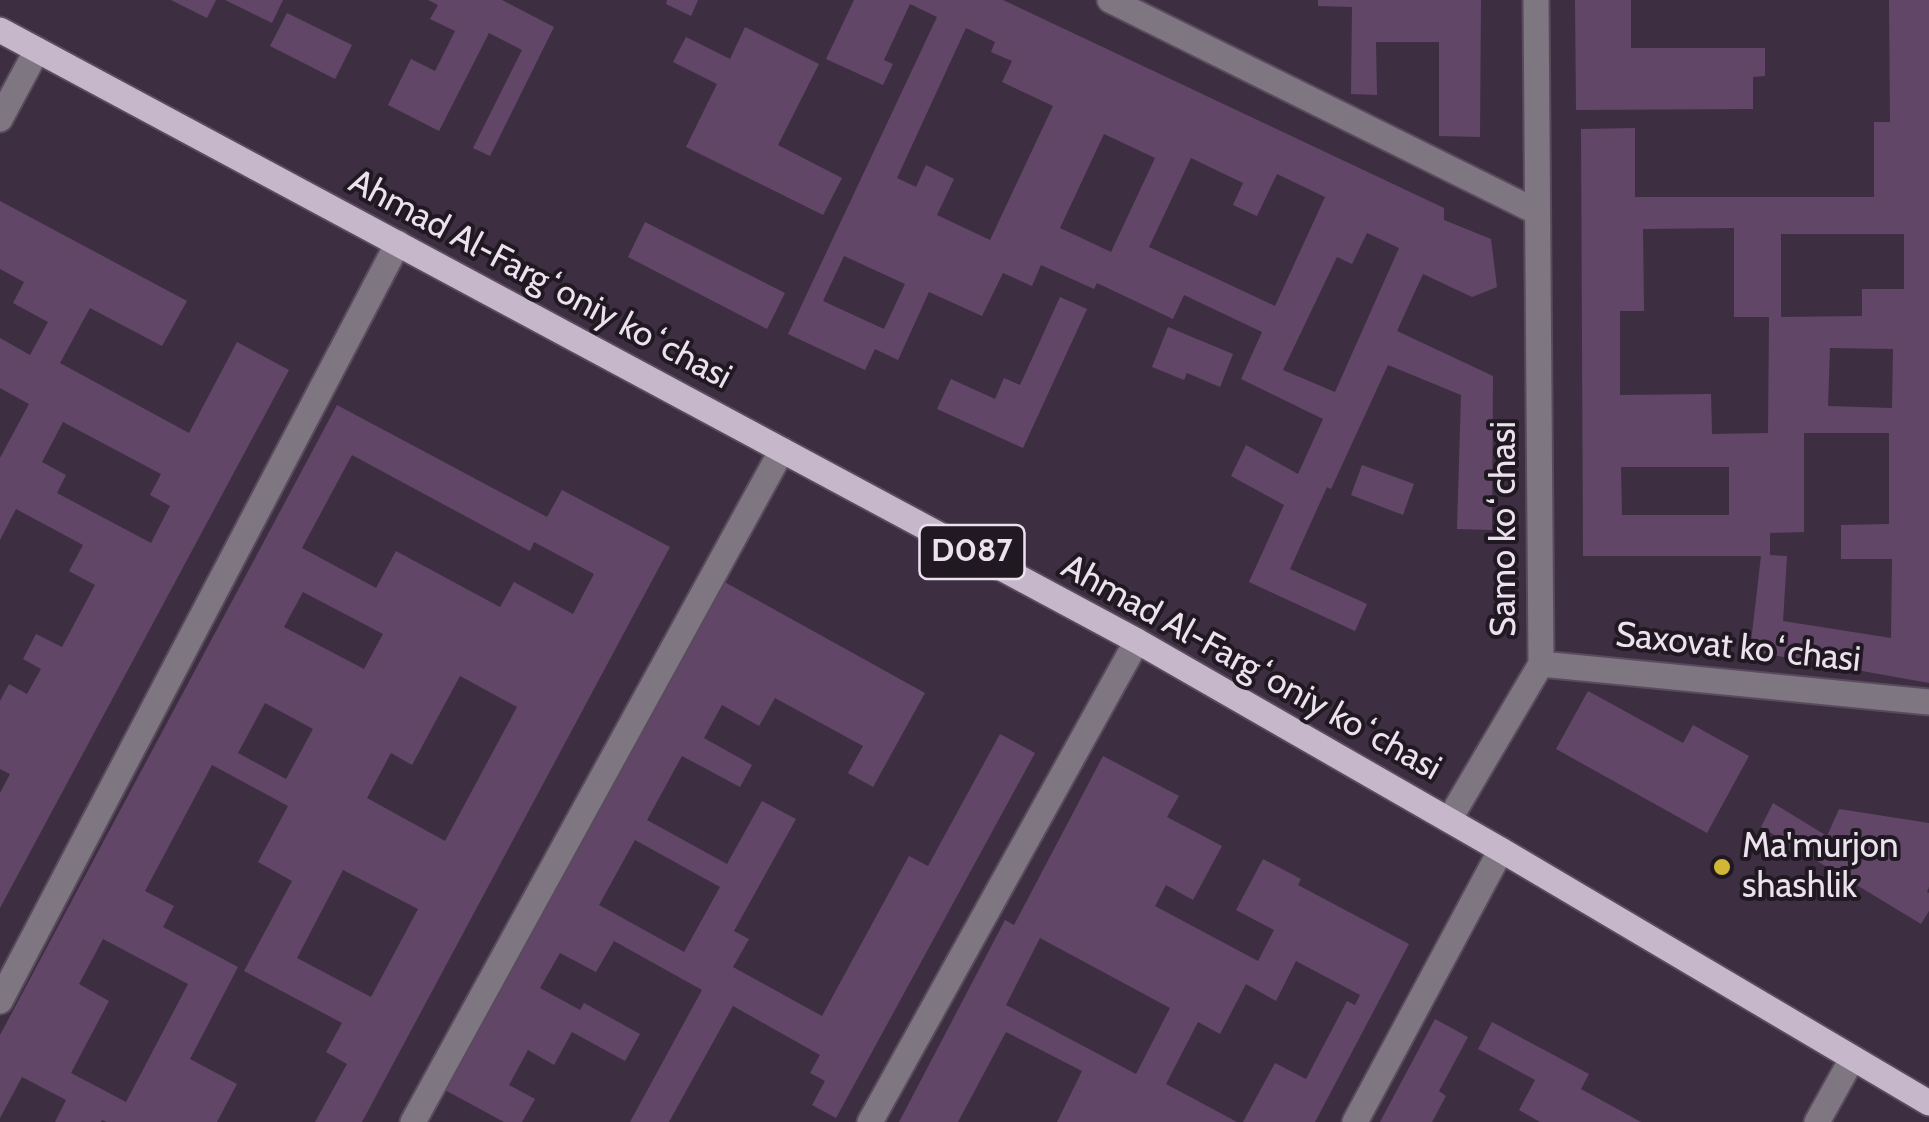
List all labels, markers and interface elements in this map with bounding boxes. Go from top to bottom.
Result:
street label: Ahmad Al-Fargʻoniy koʻchasi [342,161,738,399]
street label: Samo koʻchasi [1484,421,1526,637]
road number: D087 [920,525,1024,579]
street label: Ahmad Al-Fargʻoniy koʻchasi [1054,546,1448,790]
street label: Saxovat koʻchasi [1613,614,1863,682]
place label: Ma'murjon shashlik [1742,826,1899,908]
marker: Ma'murjon shashlik [1711,856,1733,878]

